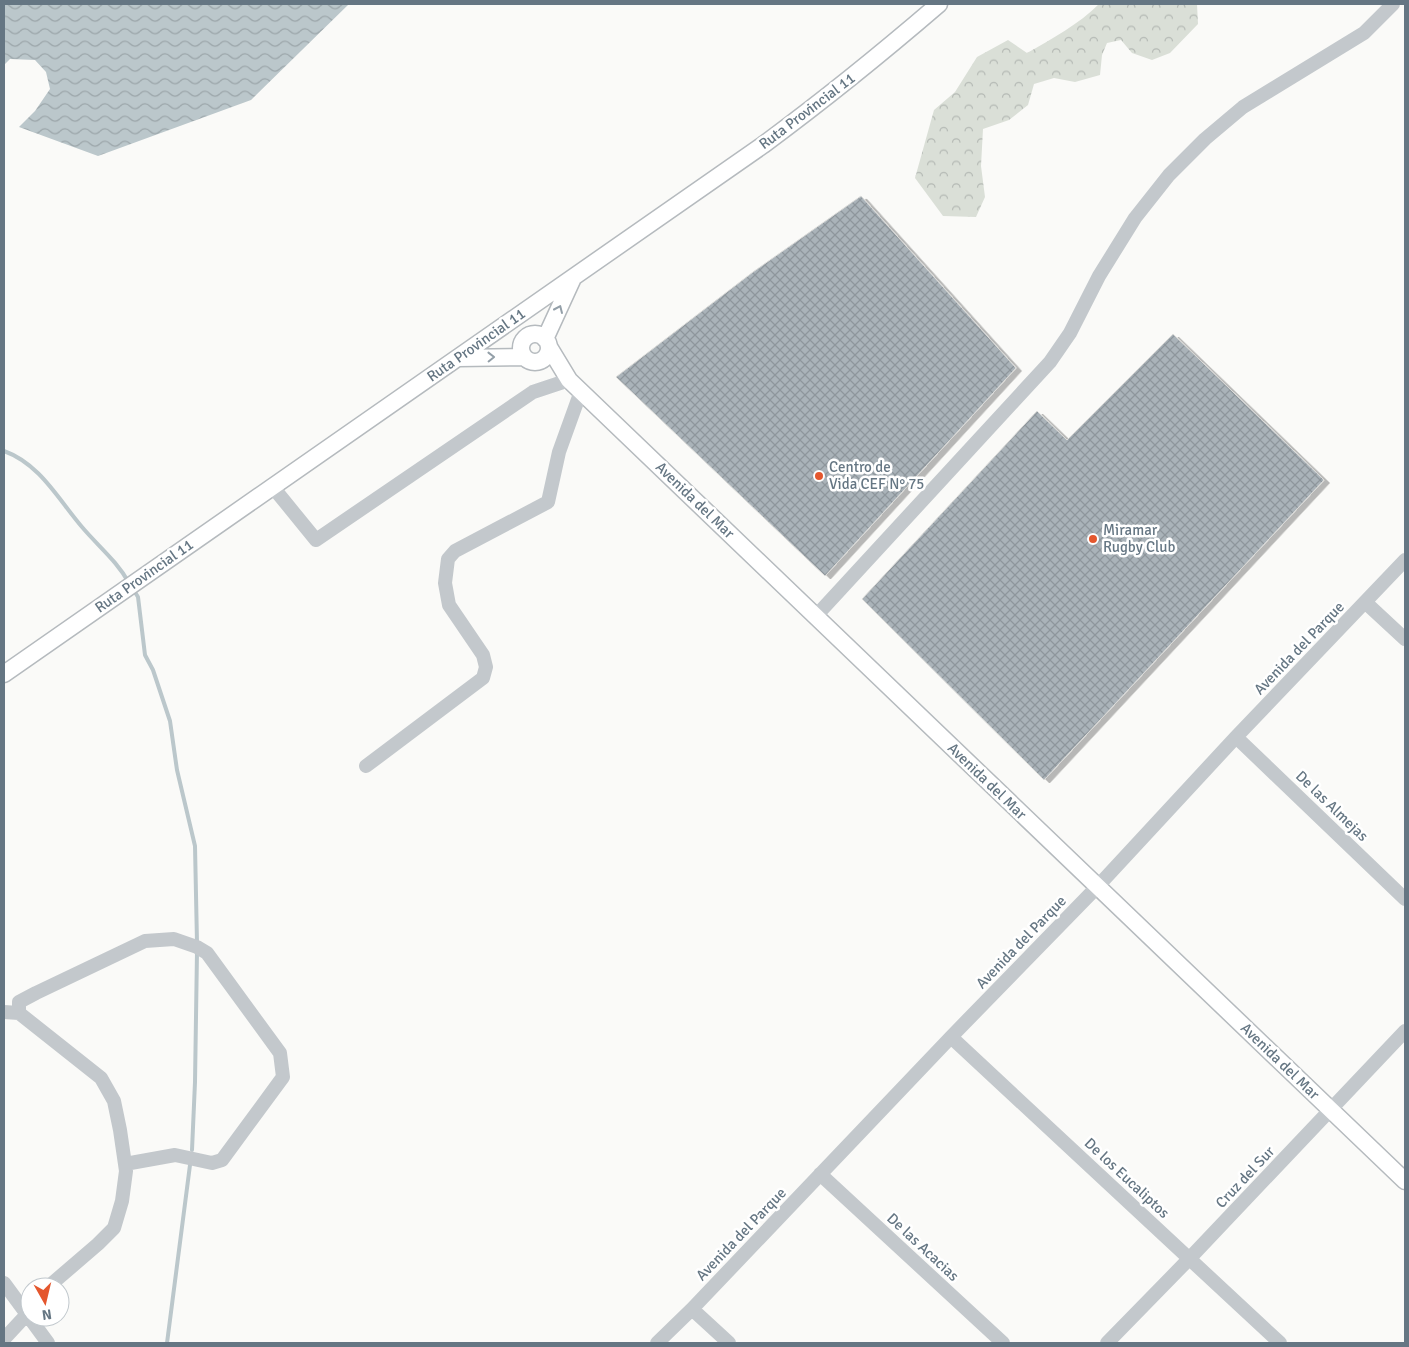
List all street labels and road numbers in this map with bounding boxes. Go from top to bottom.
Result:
street label: Ruta Provincial 11 [755,69,859,153]
street label: Ruta Provincial 11 [423,304,529,386]
street label: Avenida del Mar [652,458,738,542]
street label: Ruta Provincial 11 [91,535,197,617]
street label: Avenida del Parque [1250,598,1348,698]
street label: Avenida del Mar [944,739,1030,823]
street label: De las Almejas [1292,767,1372,845]
street label: Avenida del Parque [972,892,1070,992]
street label: Avenida del Mar [1237,1019,1323,1103]
street label: De los Eucaliptos [1081,1134,1173,1222]
street label: Cruz del Sur [1212,1142,1279,1212]
street label: Avenida del Parque [692,1184,790,1284]
street label: De las Acacias [883,1209,963,1285]

